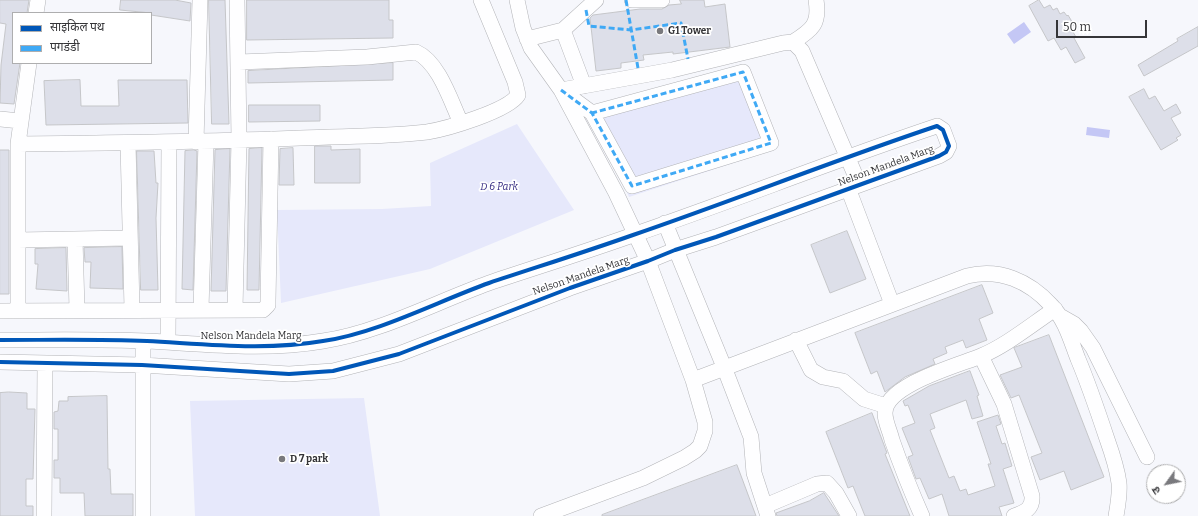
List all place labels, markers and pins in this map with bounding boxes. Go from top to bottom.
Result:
place label: G1 Tower [668,25,711,37]
marker: G1 Tower [655,26,665,36]
place label: D 7 park [290,453,328,465]
marker: D 7 park [277,454,287,464]

